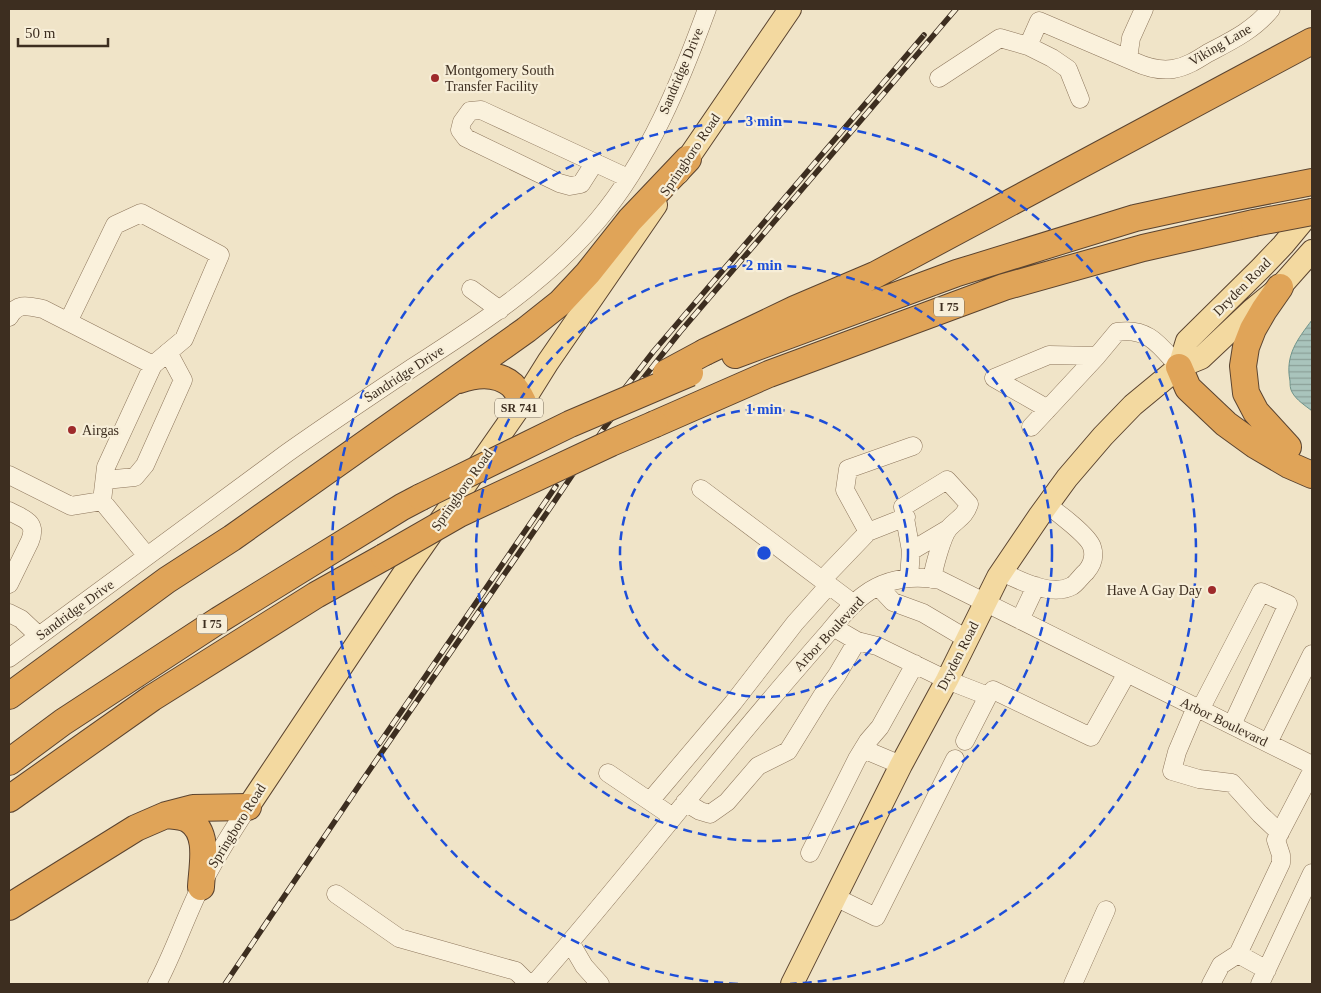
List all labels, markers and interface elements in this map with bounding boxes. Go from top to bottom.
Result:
scale bar [18,15,108,47]
street label: Viking Lane [1186,21,1254,69]
text: 50 m [25,25,56,41]
street label: Sandridge Drive [656,26,706,116]
place label: Montgomery South Transfer Facility [445,63,554,94]
marker: Montgomery South Transfer Facility [429,72,441,84]
street label: Springboro Road [657,111,723,199]
text: 3 min [746,113,783,129]
street label: Dryden Road [1210,255,1274,319]
text: 2 min [746,257,783,273]
road number: I 75 [934,298,964,316]
street label: Sandridge Drive [361,343,447,405]
road number: SR 741 [495,398,543,418]
text: 1 min [746,401,783,417]
place label: Airgas [82,423,119,438]
marker: Airgas [66,424,78,436]
street label: Springboro Road [428,446,496,534]
centre of rings [755,544,773,562]
street label: Sandridge Drive [33,577,117,643]
place label: Have A Gay Day [1107,583,1202,598]
marker: Have A Gay Day [1206,584,1218,596]
street label: Arbor Boulevard [791,594,867,674]
road number: I 75 [197,614,227,634]
street label: Dryden Road [934,619,982,693]
street label: Arbor Boulevard [1178,694,1270,750]
street label: Springboro Road [205,781,269,871]

